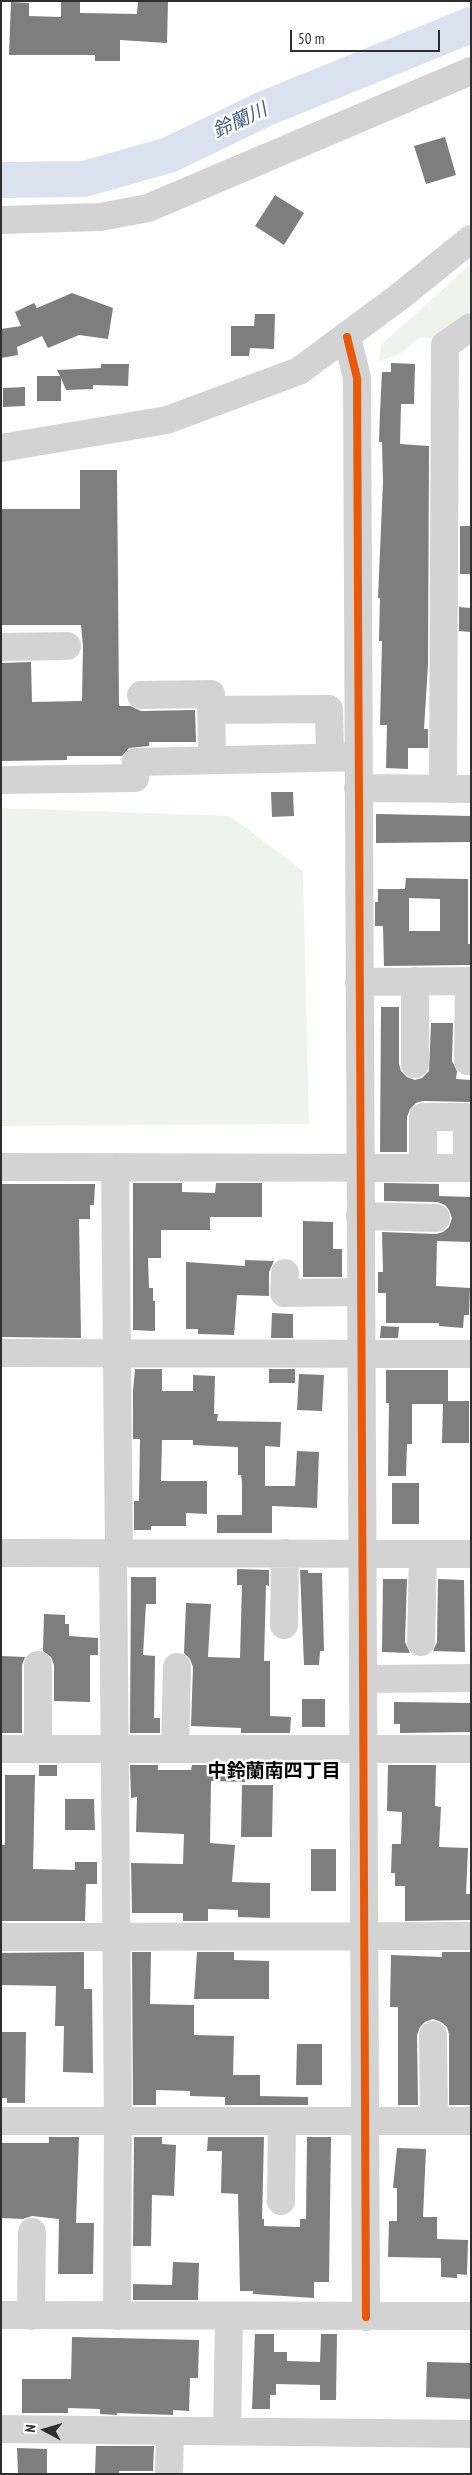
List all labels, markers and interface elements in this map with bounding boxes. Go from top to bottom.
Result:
scale bar [292,20,442,52]
text: 50 m [298,29,324,48]
water label: 鈴蘭川 [209,99,271,143]
district label: 中鈴蘭南四丁目 [208,1761,340,1783]
north arrow [20,2405,70,2455]
text: N [21,2424,39,2433]

